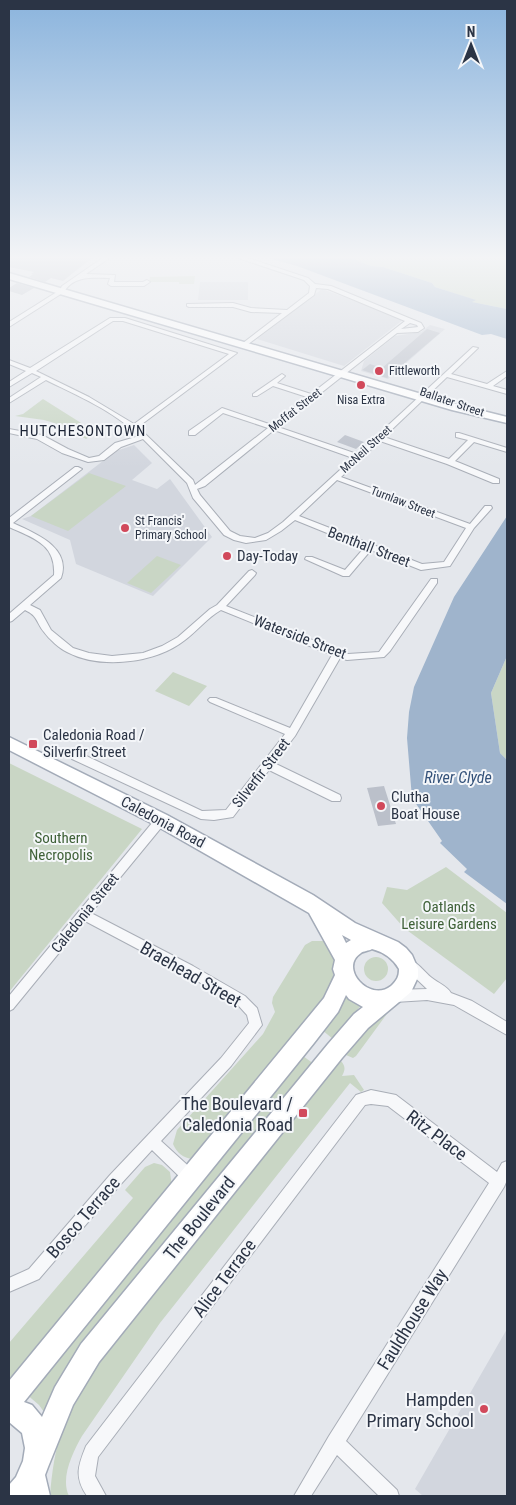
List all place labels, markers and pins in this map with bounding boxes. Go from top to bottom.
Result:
place label: Fittleworth [389,364,440,378]
marker: Fittleworth [373,365,385,377]
marker: Nisa Extra [355,379,367,391]
place label: Nisa Extra [337,393,385,407]
place label: St Francis' Primary School [135,514,207,542]
marker: St Francis' Primary School [119,522,131,534]
place label: Day-Today [237,547,298,565]
marker: Day-Today [221,550,233,562]
place label: Caledonia Road / Silverfir Street [43,726,145,761]
marker: Caledonia Road / Silverfir Street [27,738,39,750]
place label: Clutha Boat House [391,788,460,823]
marker: Clutha Boat House [375,800,387,812]
place label: The Boulevard / Caledonia Road [181,1093,293,1135]
marker: The Boulevard / Caledonia Road [297,1107,309,1119]
place label: Hampden Primary School [366,1389,474,1431]
marker: Hampden Primary School [478,1403,490,1415]

